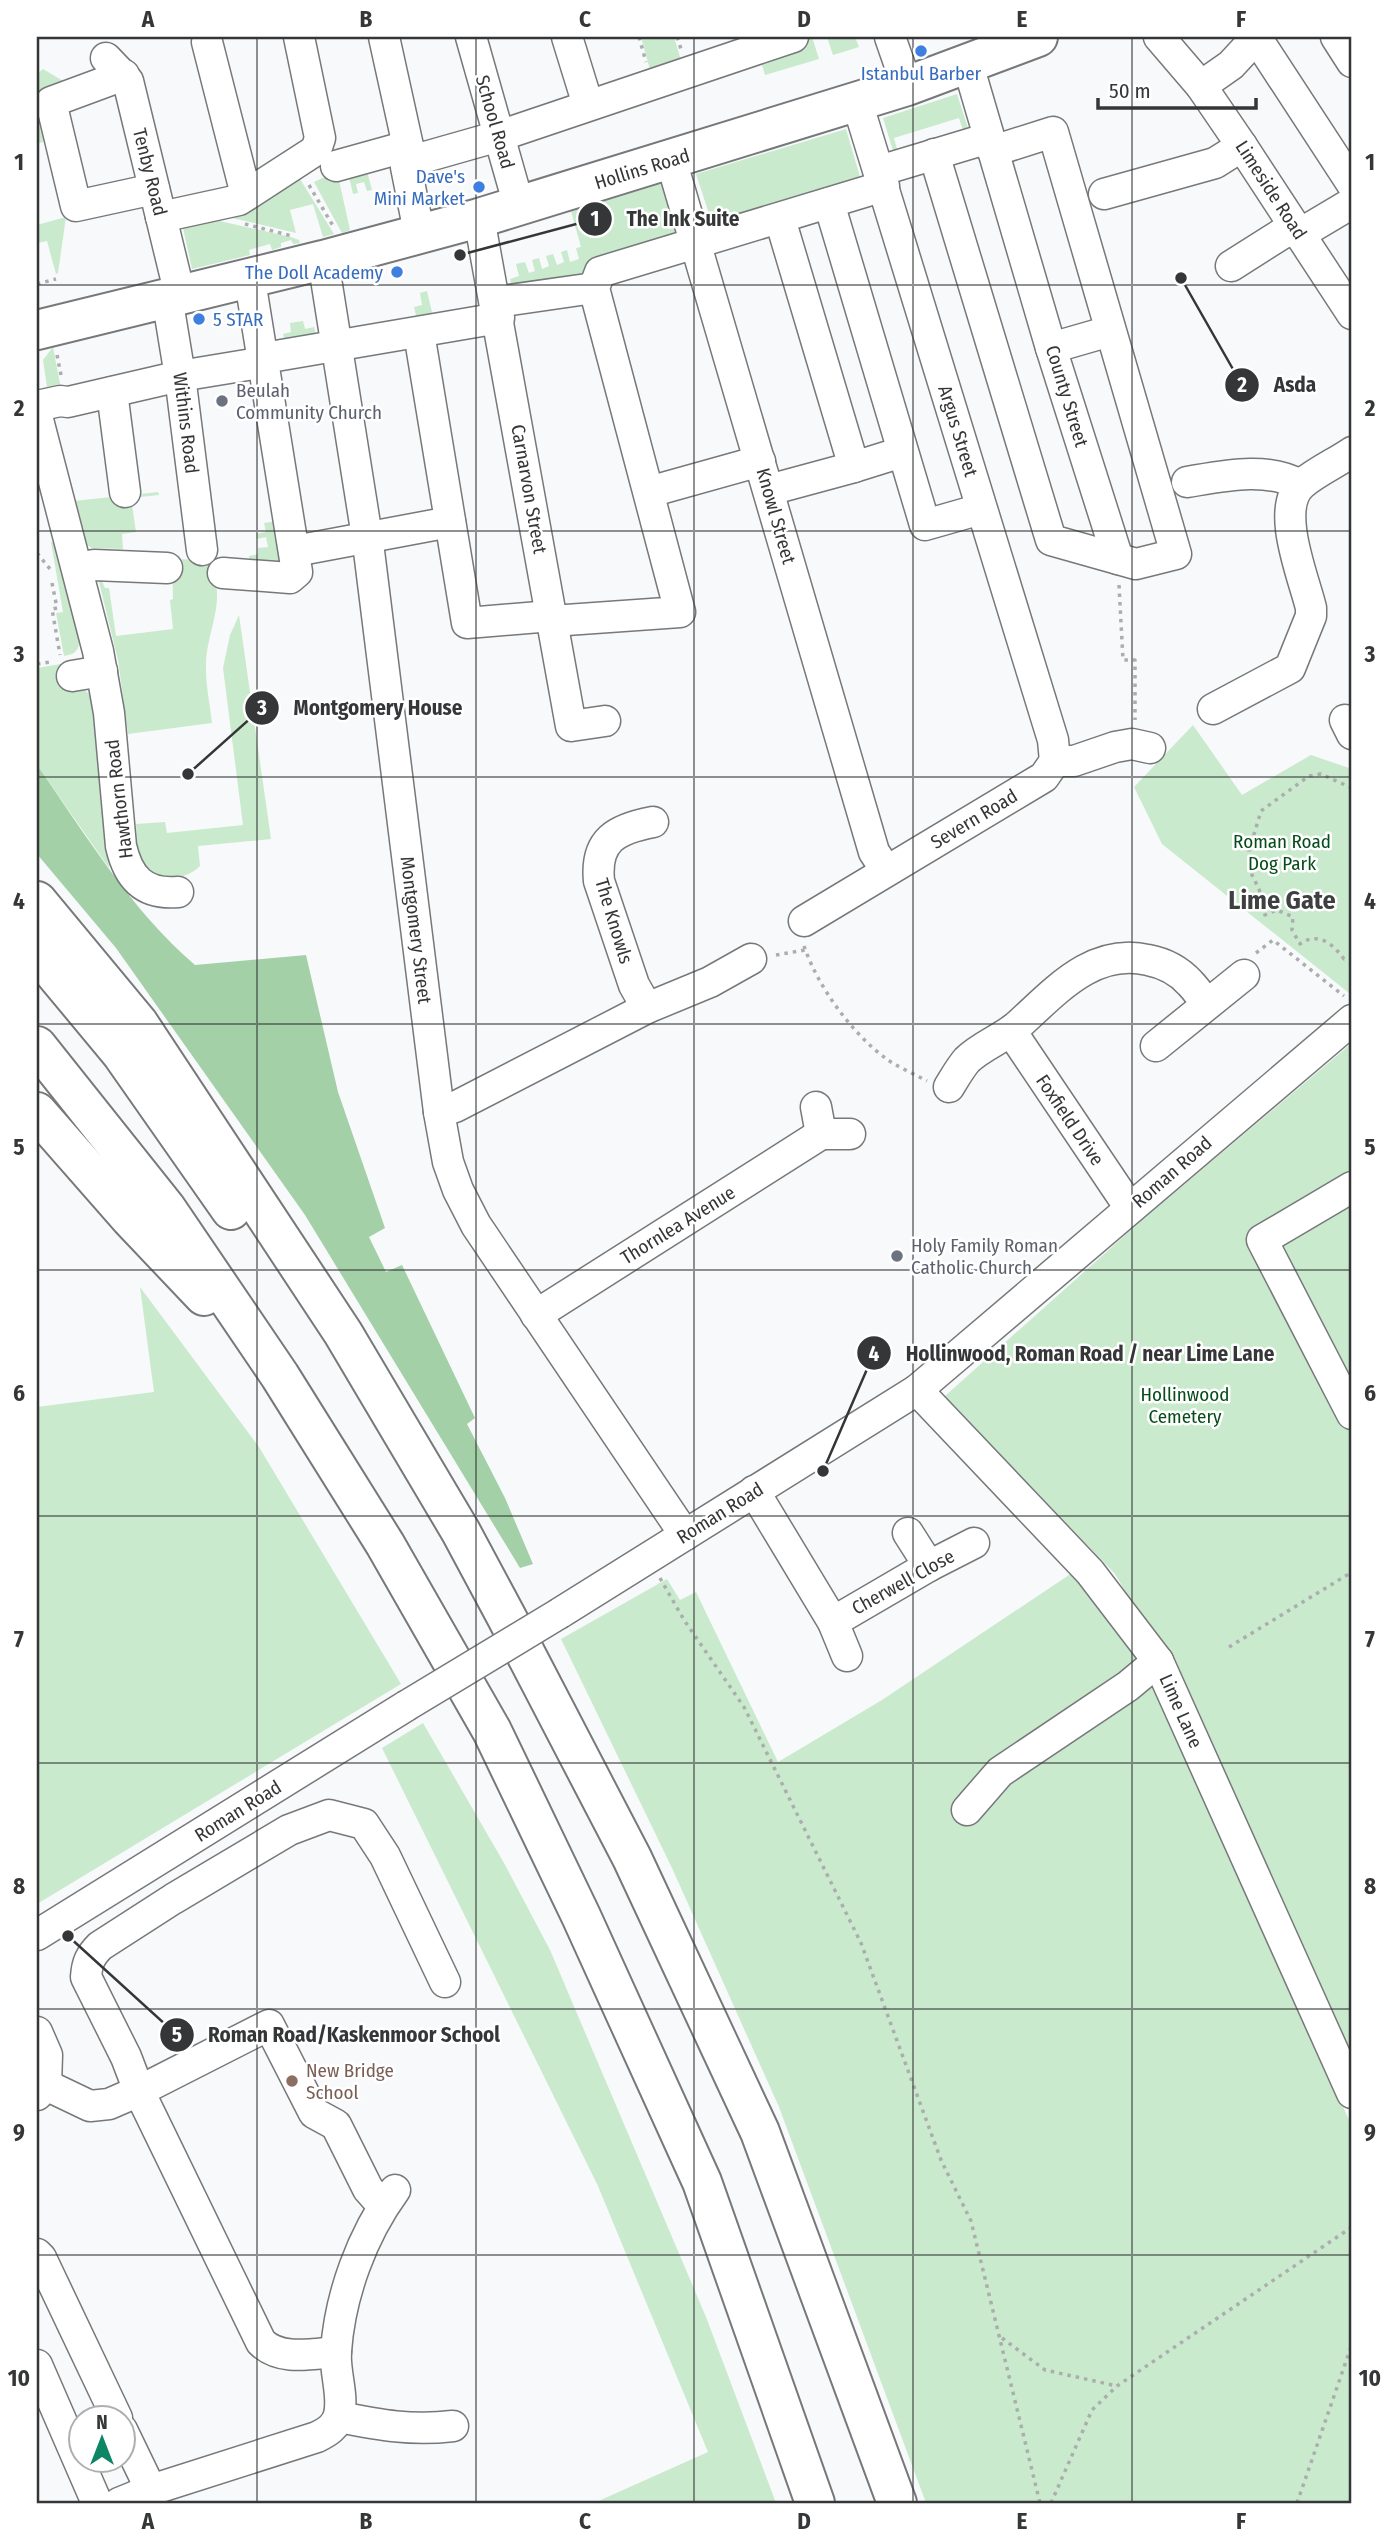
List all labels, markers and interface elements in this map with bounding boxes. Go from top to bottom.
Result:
text: A [141,5,155,33]
text: B [360,5,373,33]
text: C [579,5,591,33]
text: D [797,5,811,33]
text: E [1017,5,1028,33]
text: F [1236,5,1246,33]
marker: Istanbul Barber [913,43,929,59]
place label: Istanbul Barber [861,62,982,85]
scale bar [1098,66,1256,110]
street label: School Road [471,72,519,172]
text: 50 m [1109,78,1151,104]
street label: Tenby Road [128,126,172,218]
street label: Limeside Road [1230,136,1312,244]
street label: Hollins Road [592,144,692,194]
text: 1 [14,148,24,176]
text: 1 [1365,148,1375,176]
place label: Dave's Mini Market [374,165,466,210]
marker: Dave's Mini Market [471,179,487,195]
callout: The Ink Suite [577,198,753,240]
text: 1 [591,206,599,232]
text: The Ink Suite [627,206,740,232]
place label: The Doll Academy [245,261,384,284]
marker: The Doll Academy [389,264,405,280]
place label: 5 STAR [213,308,263,331]
marker: 5 STAR [191,311,207,327]
street label: County Street [1041,342,1094,450]
callout: Asda [1224,364,1330,406]
street label: Withins Road [168,371,204,475]
text: 2 [1236,372,1247,398]
text: Asda [1273,372,1316,398]
place label: Beulah Community Church [236,379,382,424]
street label: Argus Street [933,383,983,480]
marker: Beulah Community Church [214,393,230,409]
text: 2 [13,394,25,422]
text: 2 [1364,394,1376,422]
street label: Carnarvon Street [506,423,552,556]
street label: Knowl Street [751,465,801,567]
text: 3 [13,640,25,668]
text: 3 [1364,640,1376,668]
callout: Montgomery House [244,687,476,729]
text: 3 [256,695,267,721]
text: Montgomery House [294,695,463,721]
street label: Hawthorn Road [100,738,138,860]
street label: Severn Road [927,784,1021,854]
park label: Roman Road Dog Park [1233,830,1331,875]
street label: Montgomery Street [396,855,437,1006]
street label: The Knowls [590,875,638,967]
district label: Lime Gate [1228,885,1336,916]
text: 4 [13,887,25,915]
text: 4 [1364,887,1376,915]
street label: Foxfield Drive [1031,1070,1109,1170]
street label: Roman Road [1128,1131,1216,1213]
text: 5 [13,1133,25,1161]
text: 5 [1364,1133,1376,1161]
street label: Thornlea Avenue [617,1181,739,1269]
place label: Holy Family Roman Catholic Church [911,1234,1058,1279]
marker: Holy Family Roman Catholic Church [889,1248,905,1264]
callout: Hollinwood, Roman Road / near Lime Lane [856,1332,1288,1374]
text: 4 [869,1341,880,1367]
text: Hollinwood, Roman Road / near Lime Lane [906,1341,1275,1367]
text: 6 [13,1379,25,1407]
text: 6 [1364,1379,1376,1407]
park label: Hollinwood Cemetery [1141,1383,1229,1428]
street label: Roman Road [672,1477,768,1549]
street label: Cherwell Close [848,1544,958,1620]
text: 7 [14,1625,24,1653]
text: 7 [1365,1625,1375,1653]
street label: Lime Lane [1154,1670,1208,1752]
street label: Roman Road [190,1775,286,1847]
text: 8 [13,1872,25,1900]
text: 8 [1364,1872,1376,1900]
callout: Roman Road/Kaskenmoor School [159,2014,514,2056]
text: 5 [172,2022,182,2048]
text: Roman Road/Kaskenmoor School [208,2022,500,2048]
place label: New Bridge School [306,2059,394,2104]
marker: New Bridge School [284,2073,300,2089]
text: 9 [13,2118,25,2146]
text: 9 [1364,2118,1376,2146]
text: 10 [8,2364,30,2392]
text: 10 [1359,2364,1381,2392]
north arrow [66,2404,136,2474]
text: N [96,2411,108,2434]
text: A [141,2507,155,2535]
text: B [360,2507,373,2535]
text: C [579,2507,591,2535]
text: D [797,2507,811,2535]
text: E [1017,2507,1028,2535]
text: F [1236,2507,1246,2535]

